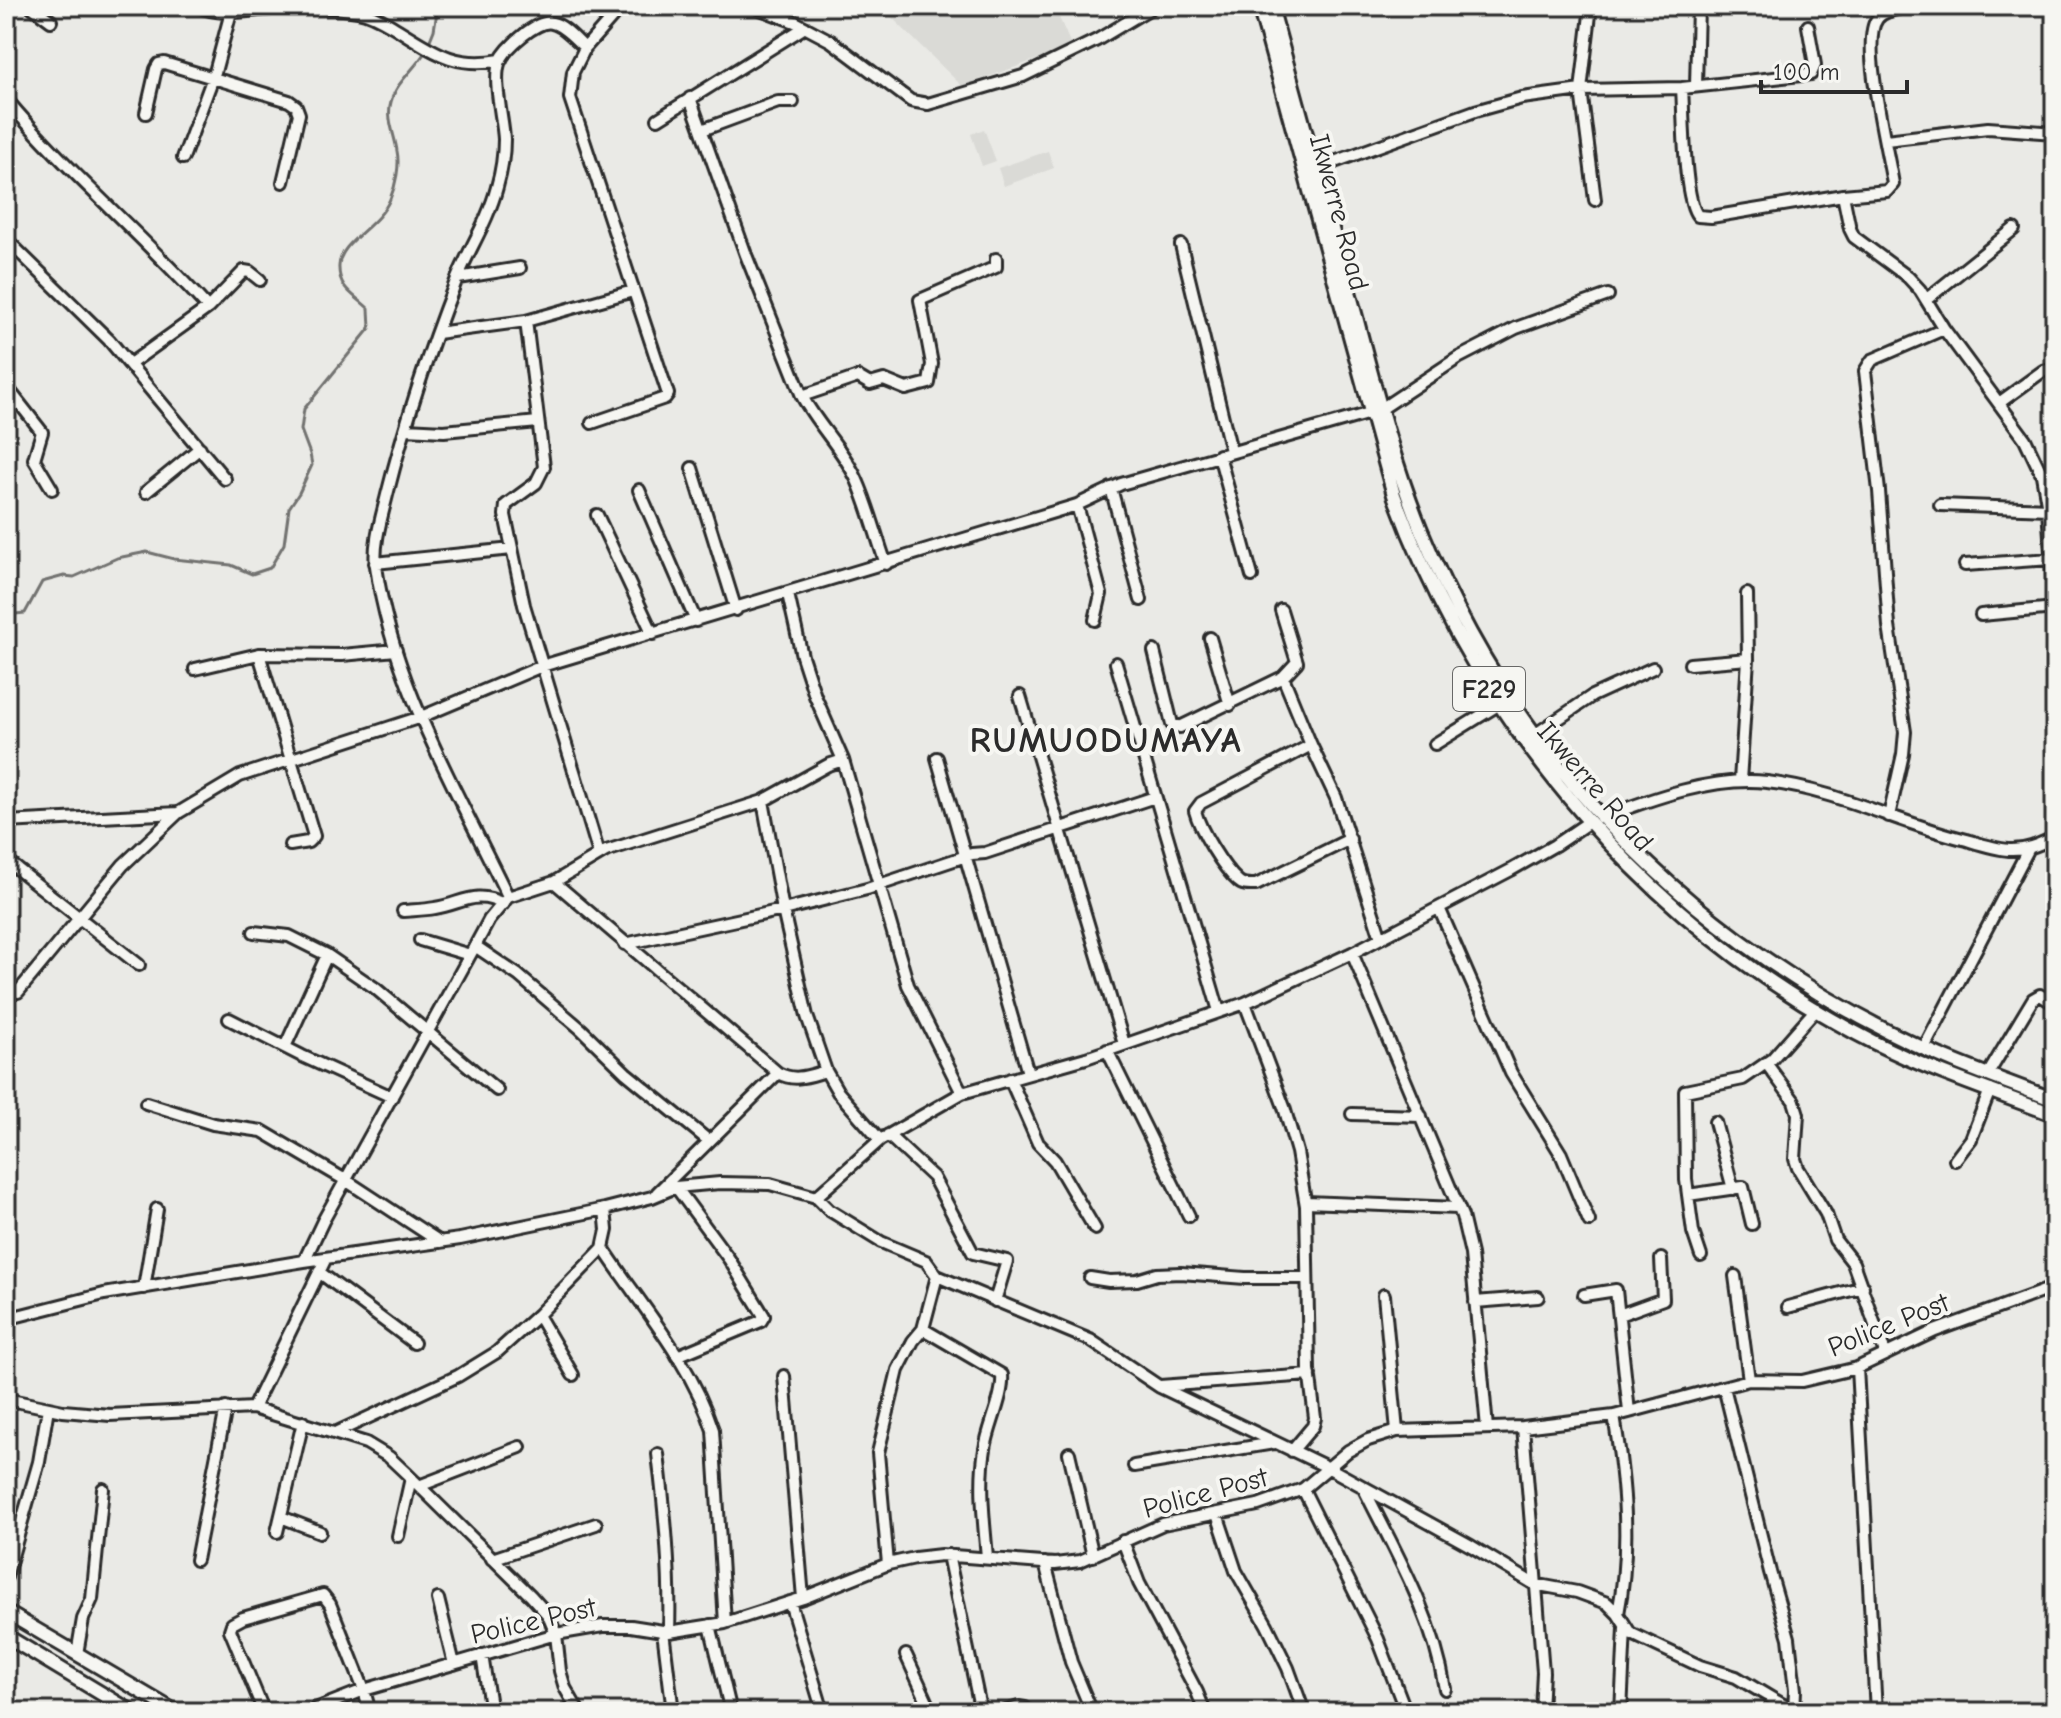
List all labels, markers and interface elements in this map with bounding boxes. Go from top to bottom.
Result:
scale bar [1761,44,1907,94]
text: 100 m [1773,58,1840,86]
street label: Ikwerre Road [1303,131,1375,294]
road number: F229 [1453,667,1525,711]
street label: Ikwerre Road [1531,716,1660,858]
district label: RUMUODUMAYA [969,720,1243,761]
street label: Police Post [1823,1286,1954,1364]
street label: Police Post [1140,1461,1272,1525]
street label: Police Post [468,1591,600,1651]

